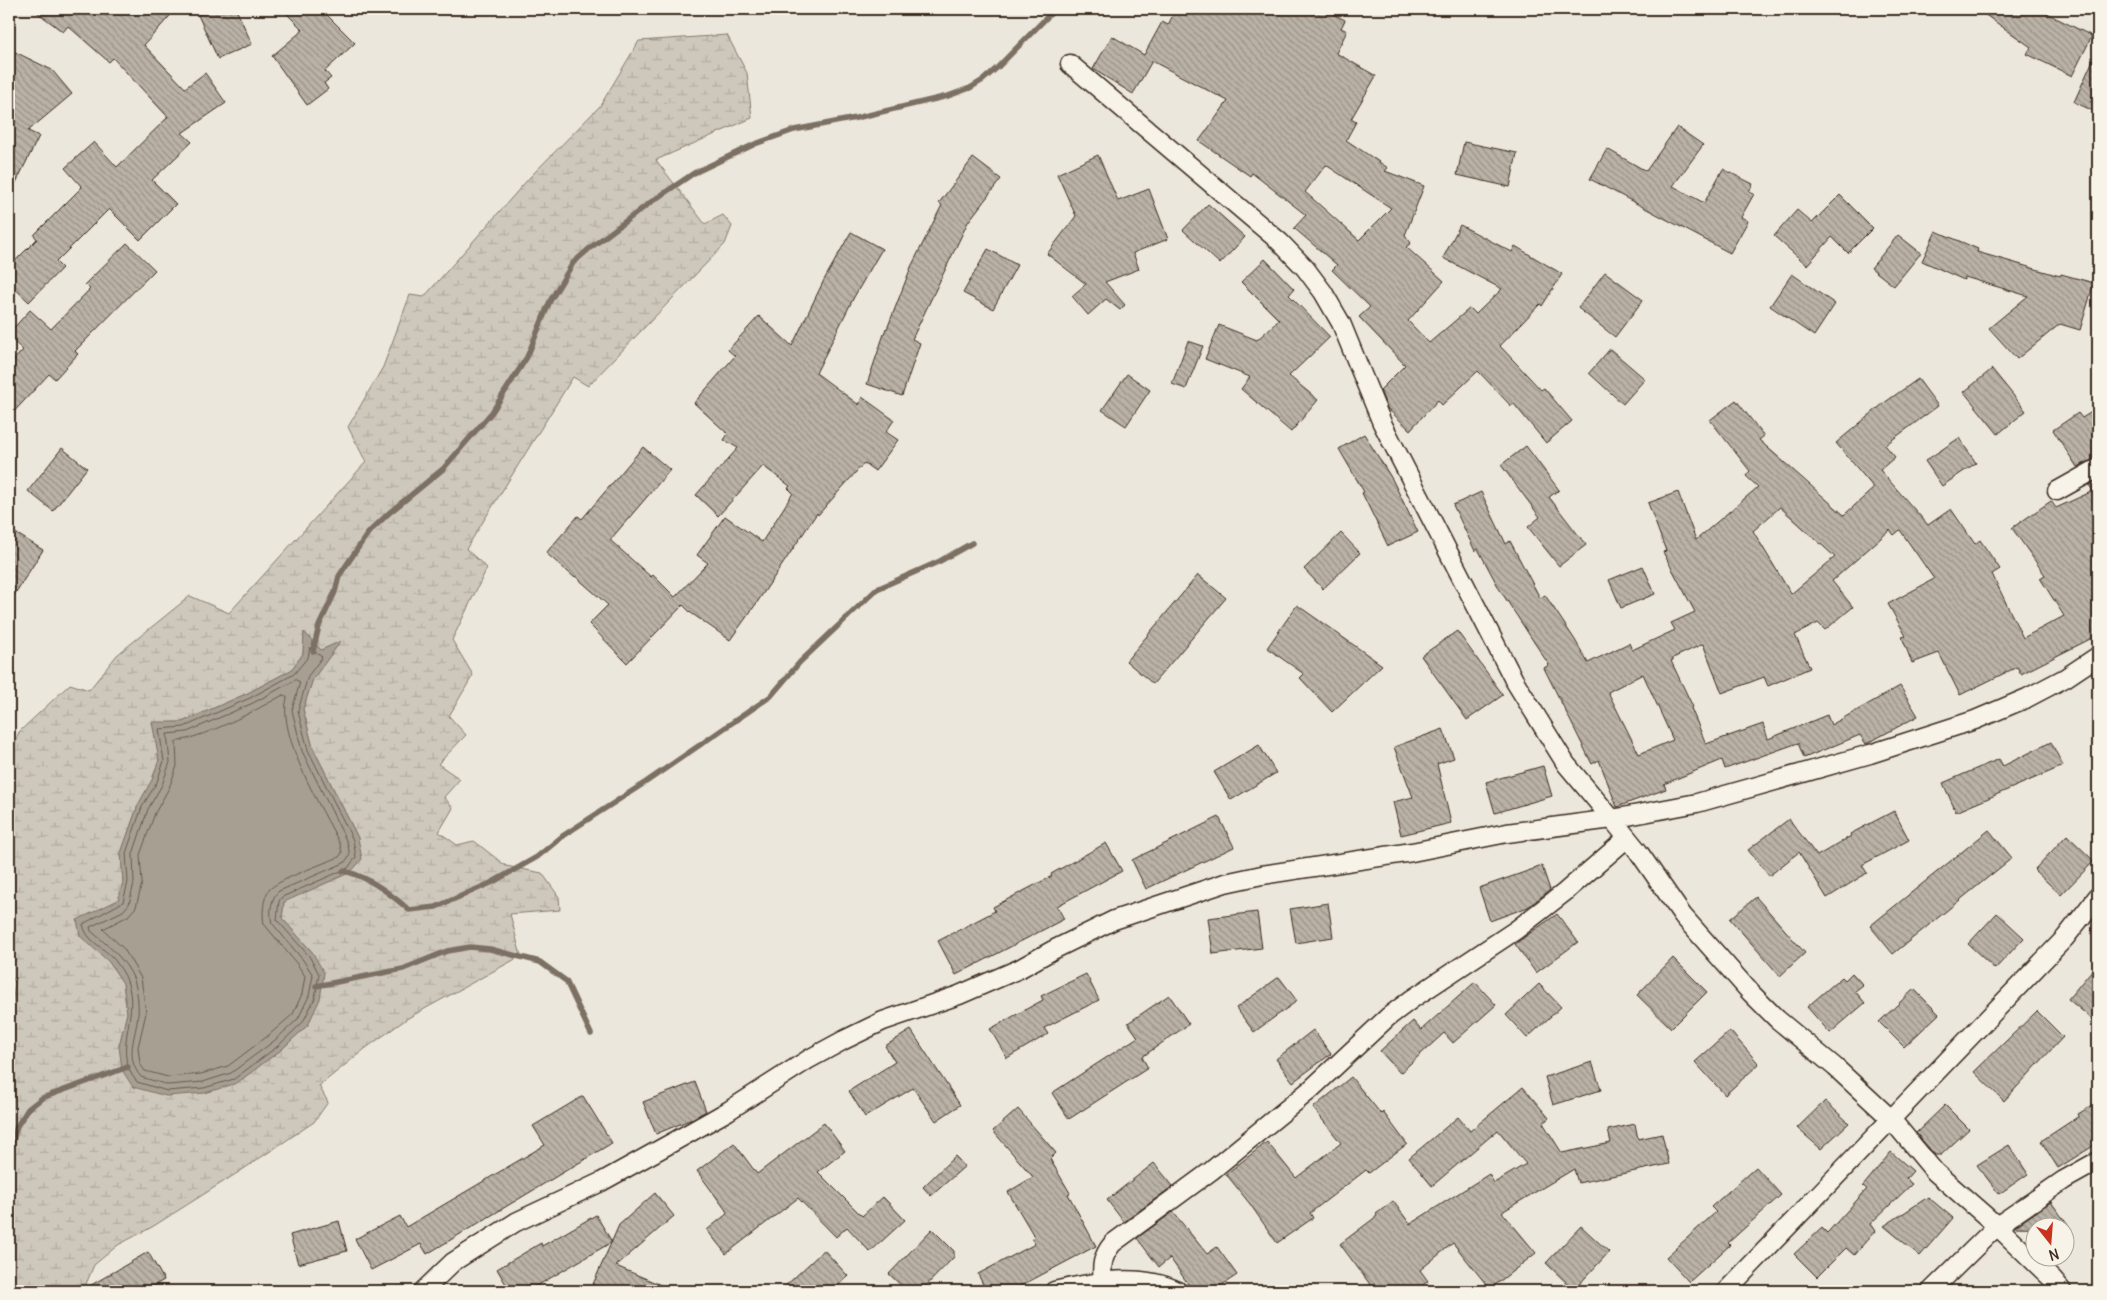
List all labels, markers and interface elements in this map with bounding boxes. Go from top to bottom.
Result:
north arrow [2024,1218,2074,1268]
text: N [2047,1244,2061,1264]

